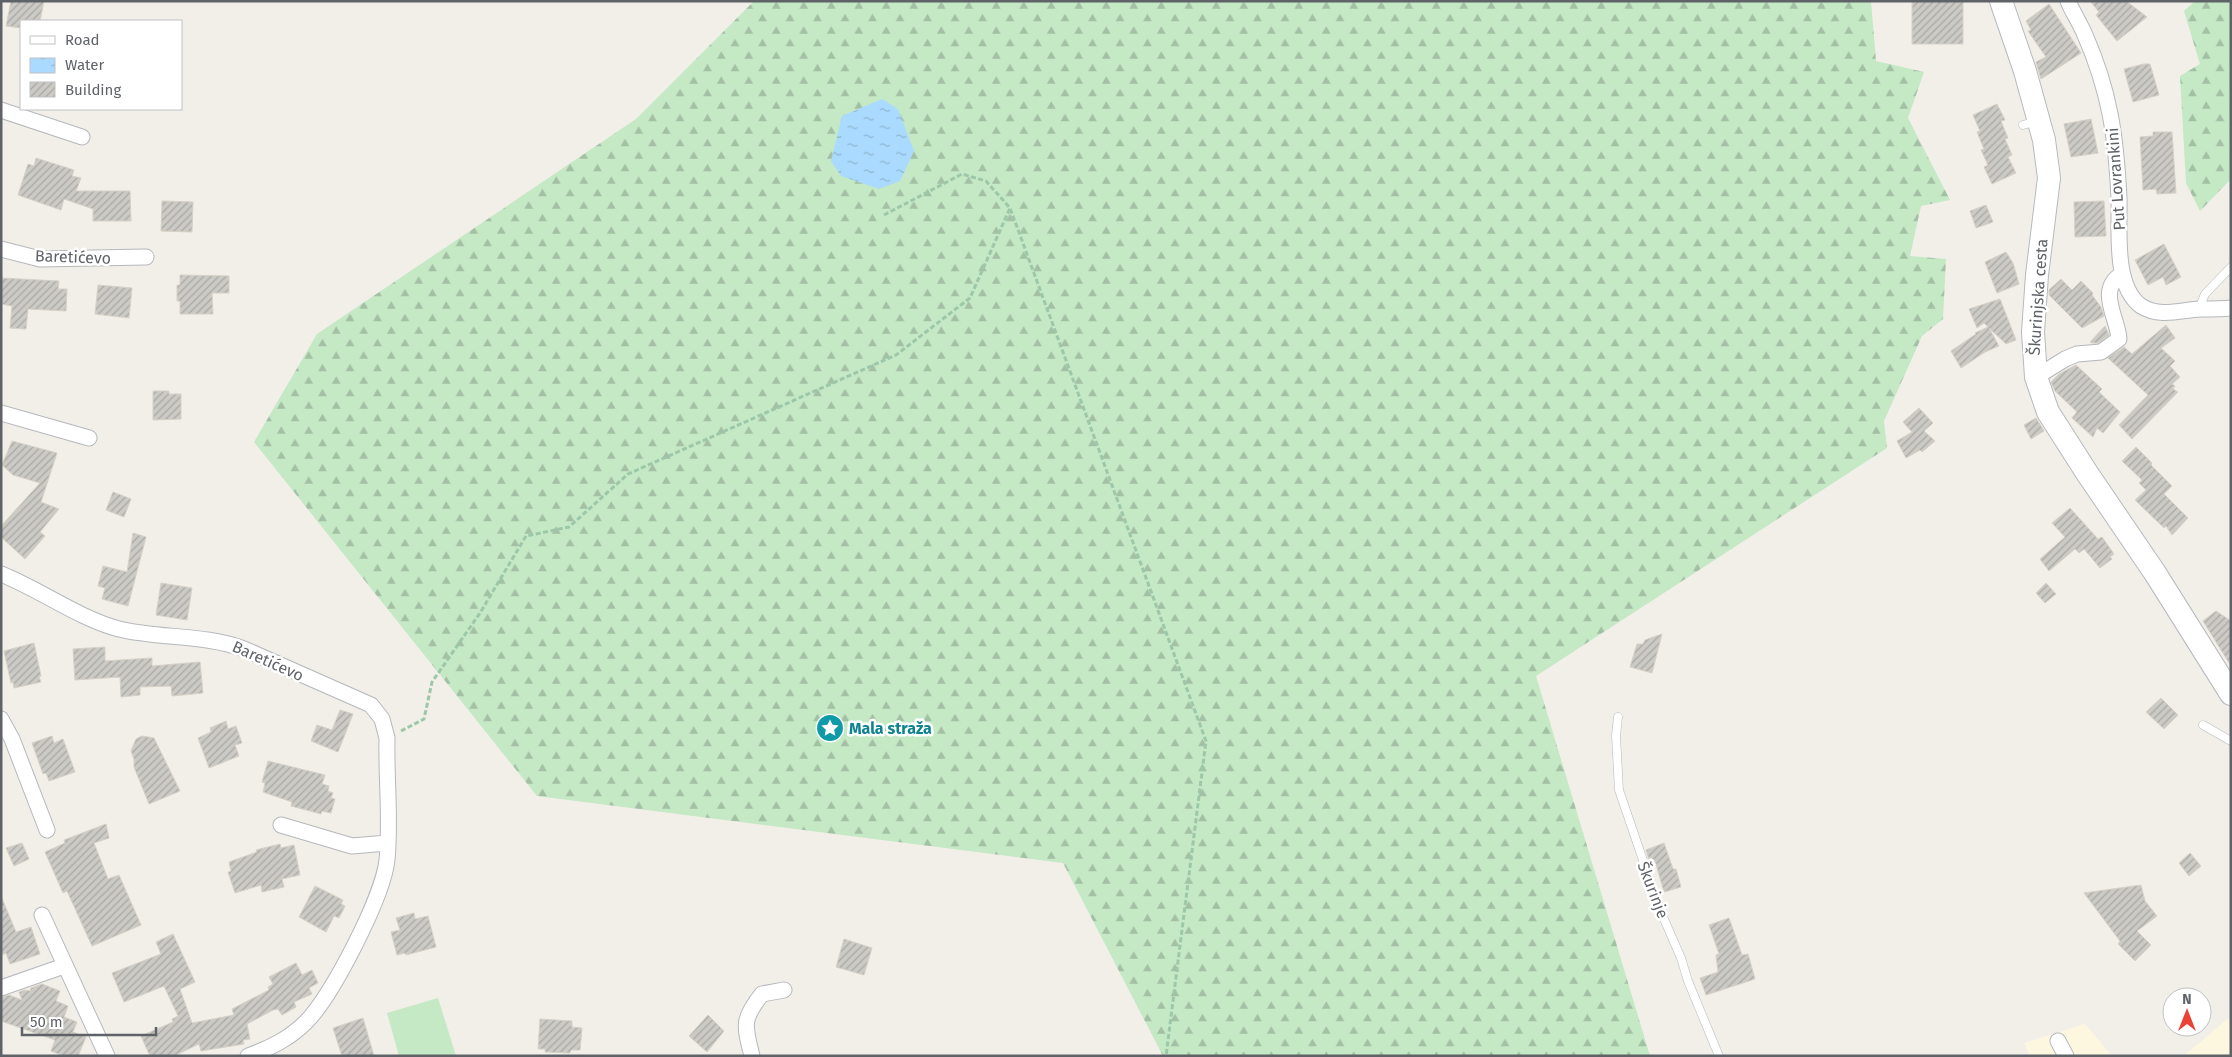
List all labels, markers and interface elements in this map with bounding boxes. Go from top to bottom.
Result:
legend [20,20,182,110]
text: Road [65,31,100,49]
text: Water [65,56,104,74]
text: Building [65,81,121,99]
street label: Put Lovrankini [2103,127,2129,231]
street label: Škurinjska cesta [2023,238,2052,356]
street label: Baretićevo [35,246,111,268]
street label: Baretićevo [229,637,307,685]
place icon: Mala straža [815,713,845,743]
place label: Mala straža [849,719,932,738]
street label: Škurinje [1633,859,1673,921]
north arrow [2162,987,2212,1037]
text: N [2182,991,2192,1008]
scale bar [22,1004,156,1036]
text: 50 m [30,1013,63,1031]

